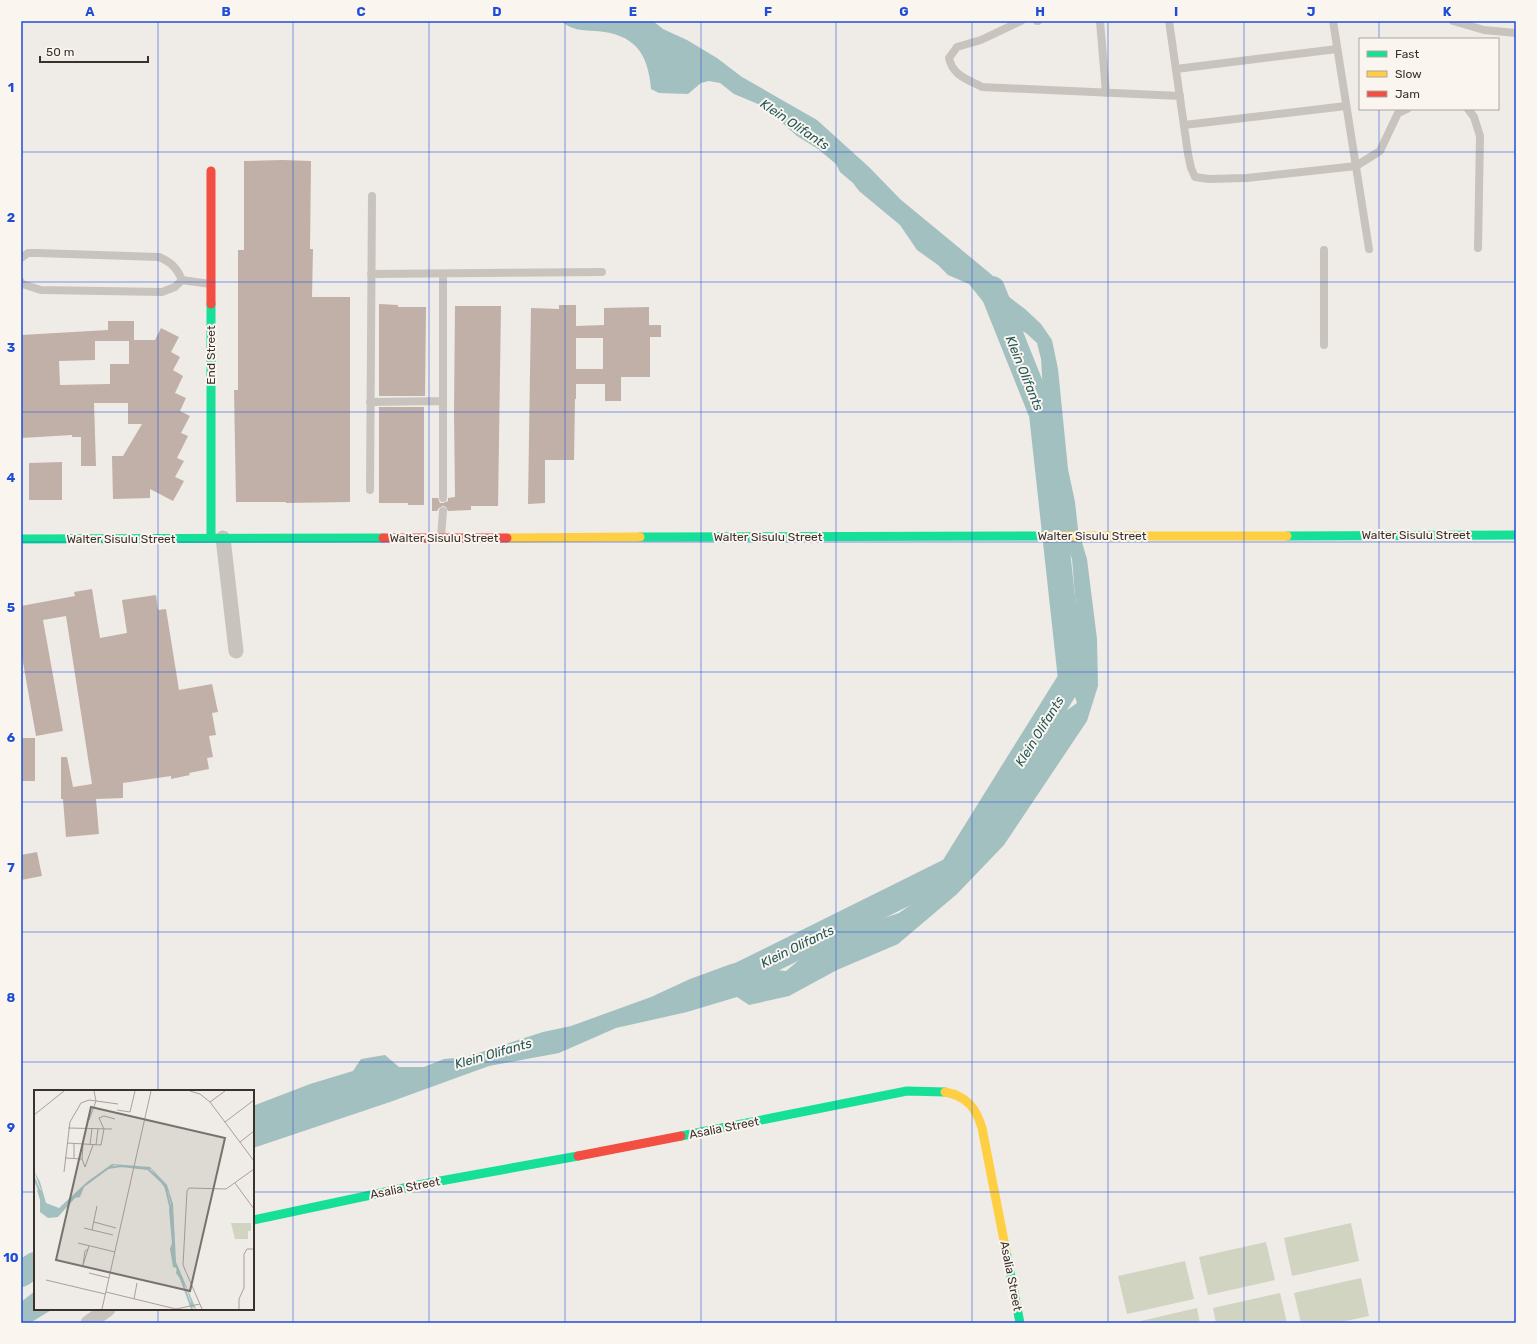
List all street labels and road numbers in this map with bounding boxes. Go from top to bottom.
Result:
street label: End Street [204,325,218,385]
street label: Walter Sisulu Street [1361,528,1471,542]
street label: Walter Sisulu Street [1037,529,1147,543]
street label: Walter Sisulu Street [713,530,823,544]
street label: Walter Sisulu Street [389,531,499,545]
street label: Walter Sisulu Street [66,532,176,546]
street label: Asalia Street [688,1114,760,1142]
street label: Asalia Street [369,1174,441,1202]
street label: Asalia Street [997,1240,1025,1312]

